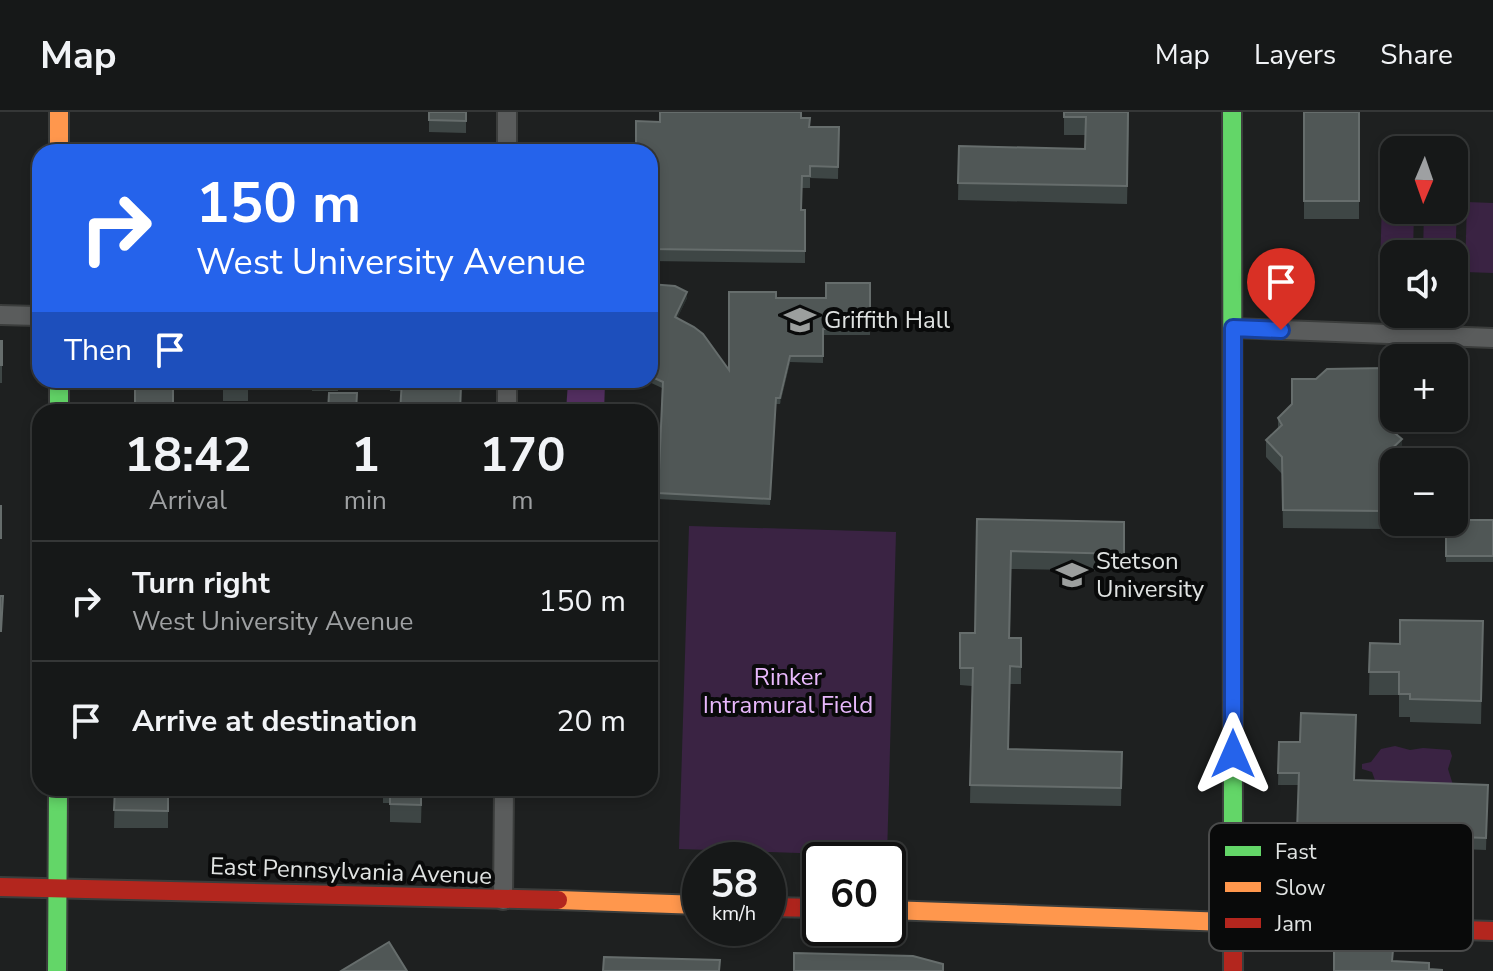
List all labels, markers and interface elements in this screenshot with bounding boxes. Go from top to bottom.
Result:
text: Map [40,30,117,81]
text: Map [1155,36,1210,74]
text: Layers [1254,36,1336,74]
text: Share [1380,36,1453,74]
north arrow [1380,136,1468,224]
map controls [1380,136,1468,536]
text: 150 m [196,165,361,242]
icon: right [64,176,168,280]
text: West University Avenue [196,238,586,287]
button: sound [1380,240,1468,328]
pin [1247,248,1315,330]
icon: arrive [1259,260,1303,304]
school or university icon: Griffith Hall [783,303,817,337]
place label: Griffith Hall [824,304,950,336]
icon: arrive [148,328,192,372]
text: Then [64,330,132,371]
button: + [1380,344,1468,432]
text: 18:42 [124,422,251,488]
text: 1 [351,422,380,488]
text: 170 [479,422,566,488]
button: − [1380,448,1468,536]
text: Arrival [149,483,227,518]
text: min [344,483,387,518]
text: m [511,483,534,518]
place label: Stetson University [1096,545,1205,605]
school or university icon: Stetson University [1055,558,1089,592]
text: Turn right [132,563,270,604]
icon: right [64,579,108,623]
text: 150 m [539,581,626,622]
text: West University Avenue [132,604,413,639]
park label: Rinker Intramural Field [703,661,873,721]
icon: arrive [64,699,108,743]
text: Arrive at destination [132,701,417,742]
text: 20 m [557,701,626,742]
position arrow [1191,712,1275,796]
legend [1209,823,1473,951]
text: Fast [1275,837,1317,867]
speed limit sign: 60 [802,842,906,946]
street label: East Pennsylvania Avenue [209,850,493,892]
text: 58 [710,857,758,911]
text: Slow [1275,873,1326,903]
text: km/h [712,900,756,927]
text: Jam [1274,909,1313,939]

